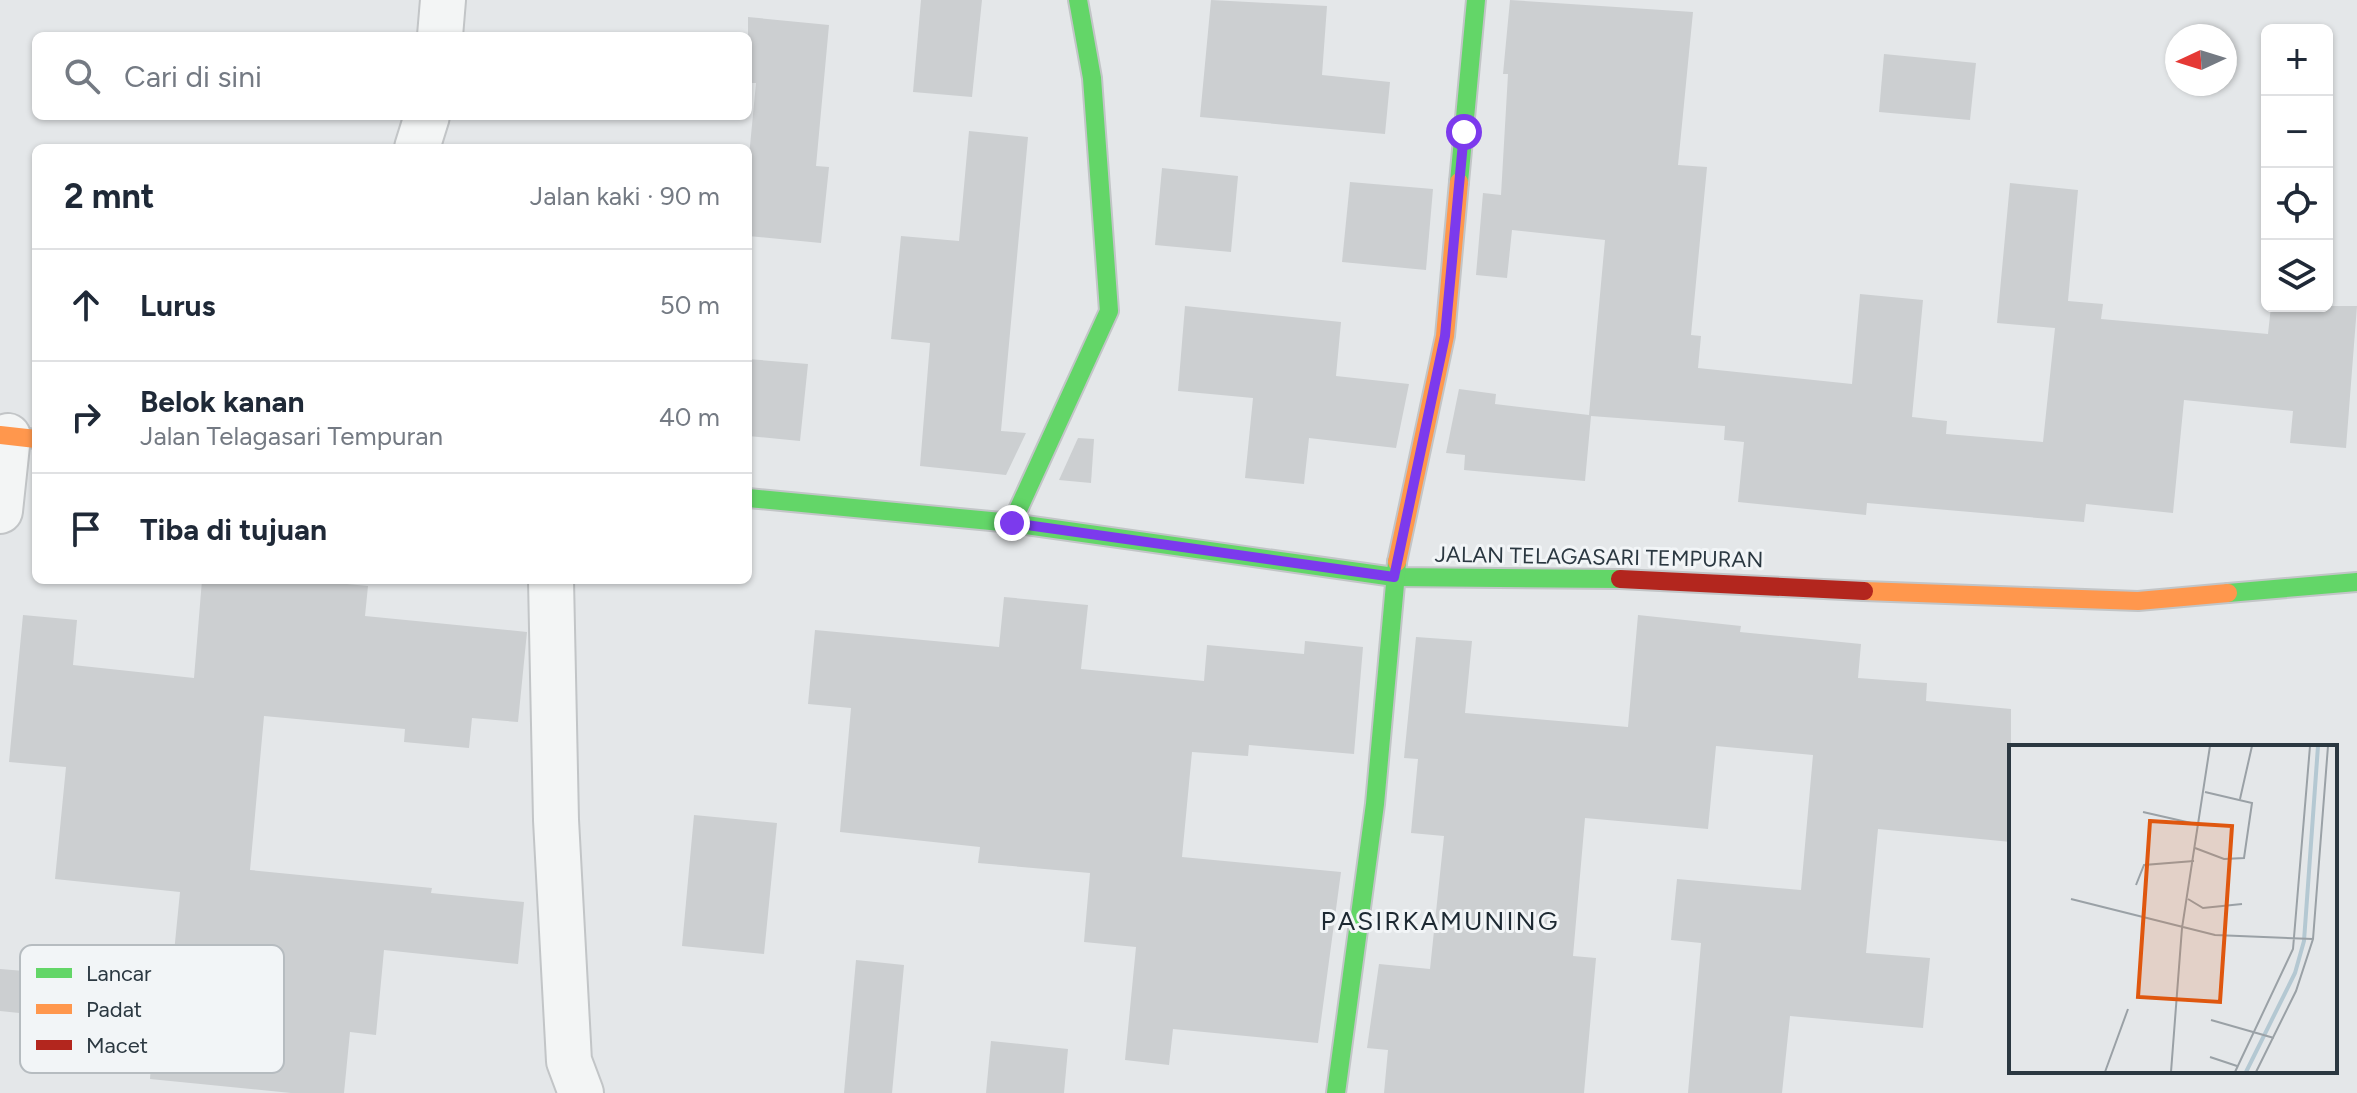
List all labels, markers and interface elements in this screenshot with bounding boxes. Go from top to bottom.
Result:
north arrow [2165,24,2237,96]
map controls [2261,24,2333,312]
button: + [2261,24,2333,96]
search box [32,32,752,120]
icon: search [60,54,104,98]
text: Cari di sini [124,58,262,95]
button: − [2261,96,2333,168]
route start [1446,114,1482,150]
button: locate [2261,168,2333,240]
text: 2 mnt [64,176,154,217]
text: Jalan kaki · 90 m [530,180,720,212]
button: layers [2261,240,2333,312]
icon: ahead [64,283,108,327]
text: Lurus [140,287,216,324]
text: 50 m [660,289,720,321]
text: Belok kanan [140,383,305,420]
icon: right [64,395,108,439]
text: 40 m [659,401,720,433]
text: Jalan Telagasari Tempuran [140,420,443,452]
route end [994,505,1030,541]
icon: arrive [64,507,108,551]
text: Tiba di tujuan [140,511,327,548]
street label: JALAN TELAGASARI TEMPURAN [1434,541,1764,573]
inset map [2009,745,2337,1073]
district label: PASIRKAMUNING [1321,905,1559,937]
legend [20,945,284,1073]
text: Lancar [86,960,152,987]
text: Padat [86,996,142,1023]
text: Macet [86,1032,148,1059]

